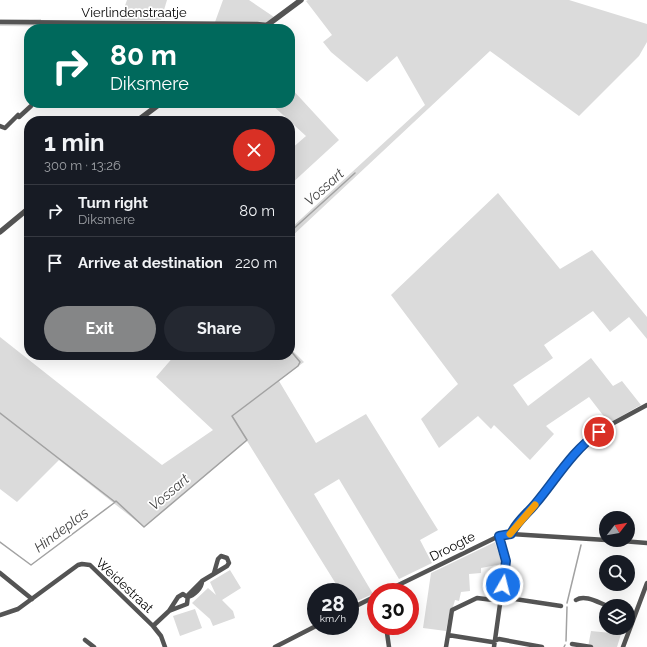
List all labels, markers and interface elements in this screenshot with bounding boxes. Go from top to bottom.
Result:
street label: Vierlindenstraatje [81,5,187,20]
text: 80 m [110,39,177,72]
icon: right [44,40,96,92]
text: Diksmere [110,73,189,94]
text: 1 min [44,128,105,157]
button: close [233,129,275,171]
text: 300 m · 13:26 [44,158,121,173]
water label: Vossart [301,165,347,209]
text: Turn right [78,194,148,212]
icon: right [44,200,66,222]
text: 80 m [239,202,275,220]
text: Diksmere [78,212,135,227]
icon: arrive [44,252,66,274]
text: Arrive at destination [78,254,223,272]
text: 220 m [235,254,277,272]
button: Exit [44,306,156,352]
button: Share [164,306,275,352]
pin [582,415,616,449]
icon: arrive [588,421,610,443]
water label: Vossart [146,470,193,513]
water label: Hindeplas [31,504,92,555]
north arrow [599,511,635,547]
map controls [599,511,635,635]
street label: Droogte [427,528,478,564]
street label: Weidestraat [93,555,157,616]
button: search [599,555,635,591]
position arrow [482,564,524,606]
speed limit sign: 30 [367,583,419,635]
text: 28 [321,592,345,616]
button: layers [599,599,635,635]
text: km/h [320,613,346,624]

